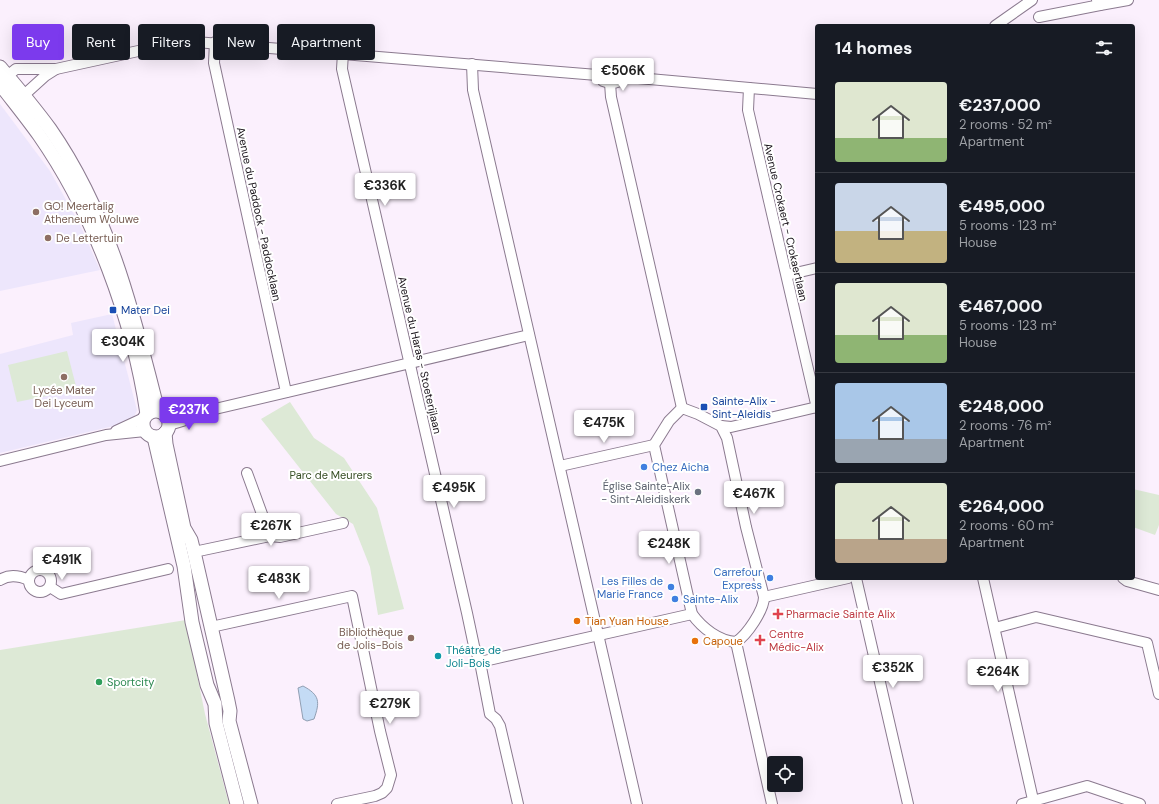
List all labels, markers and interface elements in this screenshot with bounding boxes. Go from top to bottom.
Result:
chip: Buy [12,24,64,60]
chip: Rent [72,24,130,60]
chip: Filters [138,24,205,60]
chip: New [213,24,269,60]
chip: Apartment [277,24,375,60]
text: 14 homes [835,37,912,59]
icon: filters [1093,37,1115,59]
pin: €506K [595,58,651,92]
text: €506K [601,62,645,79]
text: €237,000 [959,94,1041,116]
icon: home [867,98,915,146]
text: 2 rooms · 52 m² [959,116,1052,133]
street label: Avenue du Paddock - Paddocklaan [234,126,284,302]
text: Apartment [959,133,1024,150]
street label: Avenue Crokaert - Crokaertlaan [761,142,811,302]
pin: €336K [357,173,413,207]
text: €336K [364,177,406,194]
text: €495,000 [959,195,1045,217]
place label: GO! Meertalig Atheneum Woluwe [44,199,139,226]
icon: home [867,199,915,247]
marker: GO! Meertalig Atheneum Woluwe [31,207,41,217]
text: 5 rooms · 123 m² [959,217,1057,234]
place label: De Lettertuin [56,231,123,245]
marker: De Lettertuin [43,233,53,243]
text: House [959,234,997,251]
street label: Avenue du Haras - Stoeterijlaan [395,275,445,435]
text: €467,000 [959,295,1042,317]
icon: home [867,299,915,347]
place label: Mater Dei [121,303,170,317]
marker: Mater Dei [108,305,118,315]
text: 5 rooms · 123 m² [959,317,1057,334]
pin: €304K [95,329,151,363]
text: €304K [101,333,145,350]
text: House [959,334,997,351]
marker: Lycée Mater Dei Lyceum [59,372,69,382]
place label: Lycée Mater Dei Lyceum [33,383,95,410]
place label: Sainte-Alix - Sint-Aleidis [712,394,776,421]
text: €248,000 [959,395,1044,417]
pin: €237K [161,397,217,431]
icon: home [867,399,915,447]
text: €237K [169,401,210,418]
marker: Sainte-Alix - Sint-Aleidis [699,402,709,412]
pin: €475K [576,410,632,444]
text: €475K [583,414,625,431]
text: 2 rooms · 76 m² [959,417,1052,434]
text: Apartment [959,434,1024,451]
place label: Chez Aicha [652,460,709,474]
marker: Chez Aicha [639,462,649,472]
park label: Parc de Meurers [290,468,372,482]
pin: €495K [426,475,482,509]
text: €495K [432,479,476,496]
place label: Église Sainte-Alix - Sint-Aleidiskerk [601,479,691,506]
pin: €467K [726,481,782,515]
text: €467K [733,485,775,502]
marker: Église Sainte-Alix - Sint-Aleidiskerk [693,487,703,497]
text: €264,000 [959,495,1044,517]
icon: home [867,499,915,547]
pin: €267K [243,513,299,547]
text: €267K [250,517,292,534]
text: 2 rooms · 60 m² [959,517,1054,534]
pin: €248K [641,531,697,565]
text: Apartment [959,534,1024,551]
text: €248K [648,535,690,552]
pin: €491K [34,547,90,581]
text: €491K [42,551,82,568]
place label: Carrefour Express [714,565,762,592]
pin: €483K [251,566,307,600]
text: €483K [257,570,301,587]
marker: Carrefour Express [765,573,775,583]
place label: Les Filles de Marie France [597,574,663,601]
marker: Les Filles de Marie France [666,582,676,592]
place label: Sainte-Alix [683,592,739,606]
marker: Sainte-Alix [670,594,680,604]
place label: Pharmacie Sainte Alix [786,607,896,621]
marker: Pharmacie Sainte Alix [773,609,783,619]
place label: Tian Yuan House [585,614,669,628]
marker: Tian Yuan House [572,616,582,626]
place label: Bibliothèque de Jolis-Bois [337,625,403,652]
place label: Centre Médic-Alix [769,627,824,654]
marker: Bibliothèque de Jolis-Bois [406,633,416,643]
place label: Capoue [703,634,743,648]
marker: Centre Médic-Alix [754,634,766,646]
marker: Capoue [690,636,700,646]
place label: Théâtre de Joli-Bois [446,643,501,670]
marker: Théâtre de Joli-Bois [433,651,443,661]
pin: €352K [865,655,921,689]
text: €352K [872,659,914,676]
pin: €264K [970,659,1026,693]
text: €264K [977,663,1019,680]
place label: Sportcity [107,675,154,689]
marker: Sportcity [94,677,104,687]
pin: €279K [362,691,418,725]
text: €279K [369,695,411,712]
map controls [767,756,803,792]
button: locate [767,756,803,792]

